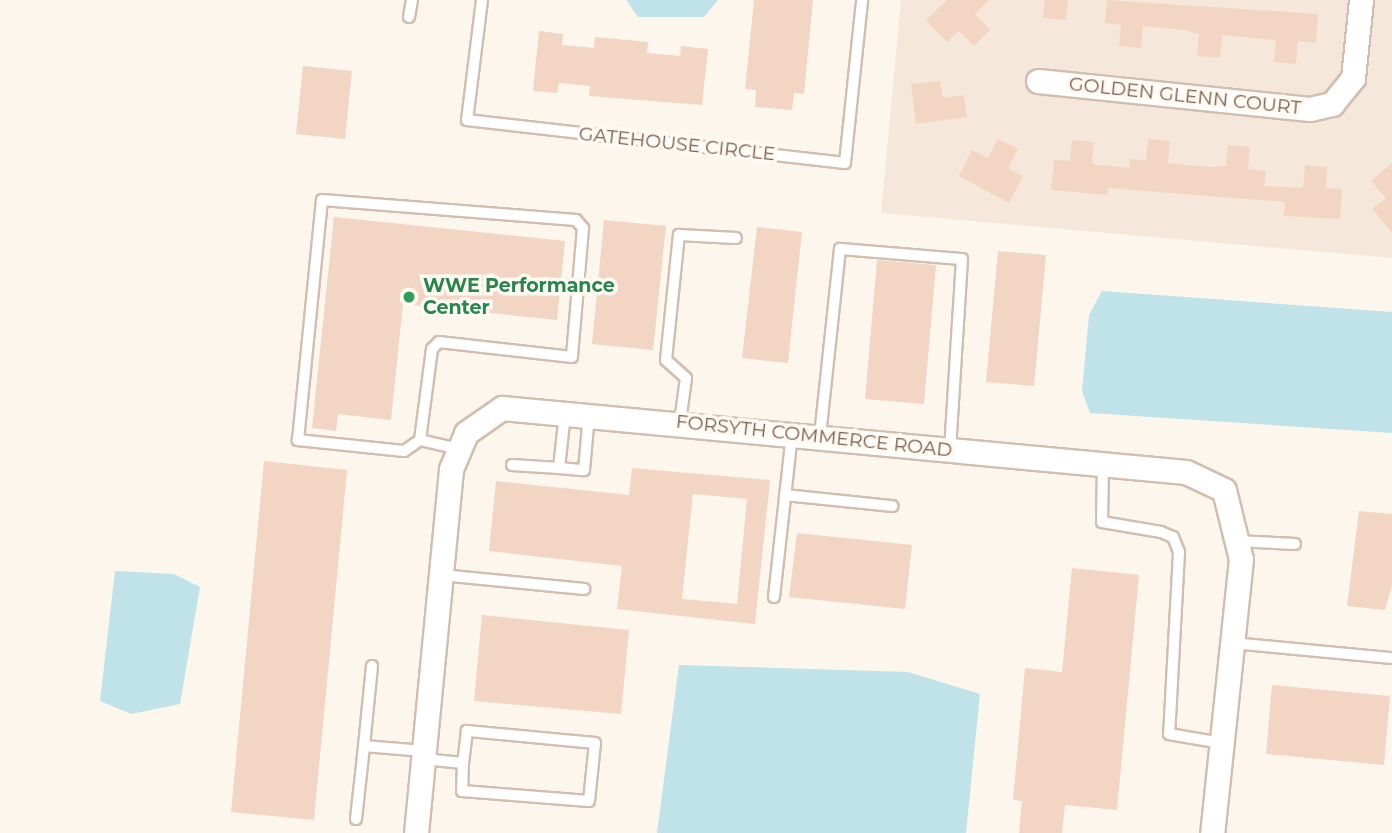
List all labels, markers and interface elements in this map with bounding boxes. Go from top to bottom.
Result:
street label: GOLDEN GLENN COURT [1068,72,1302,120]
street label: GATEHOUSE CIRCLE [578,122,776,166]
place label: WWE Performance Center [423,275,615,319]
marker: WWE Performance Center [401,289,417,305]
street label: FORSYTH COMMERCE ROAD [675,410,953,462]

